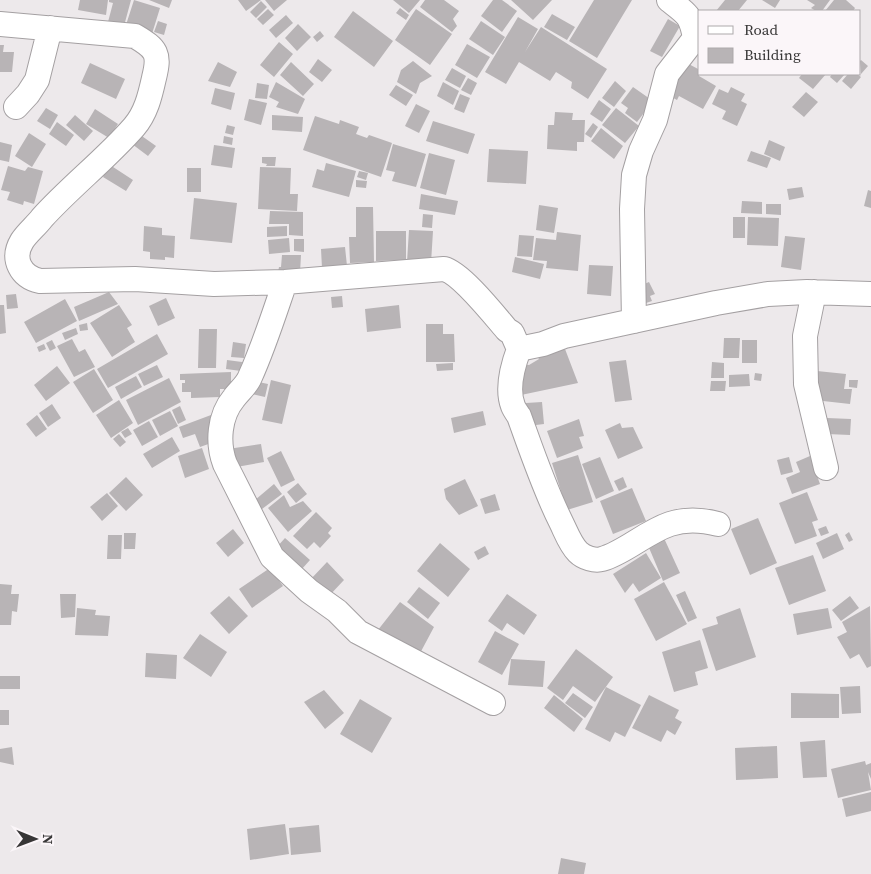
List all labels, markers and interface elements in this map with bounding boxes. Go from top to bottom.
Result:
legend [698,10,861,75]
text: Road [744,19,778,40]
text: Building [744,44,801,65]
north arrow [10,814,60,864]
text: N [38,834,58,845]

